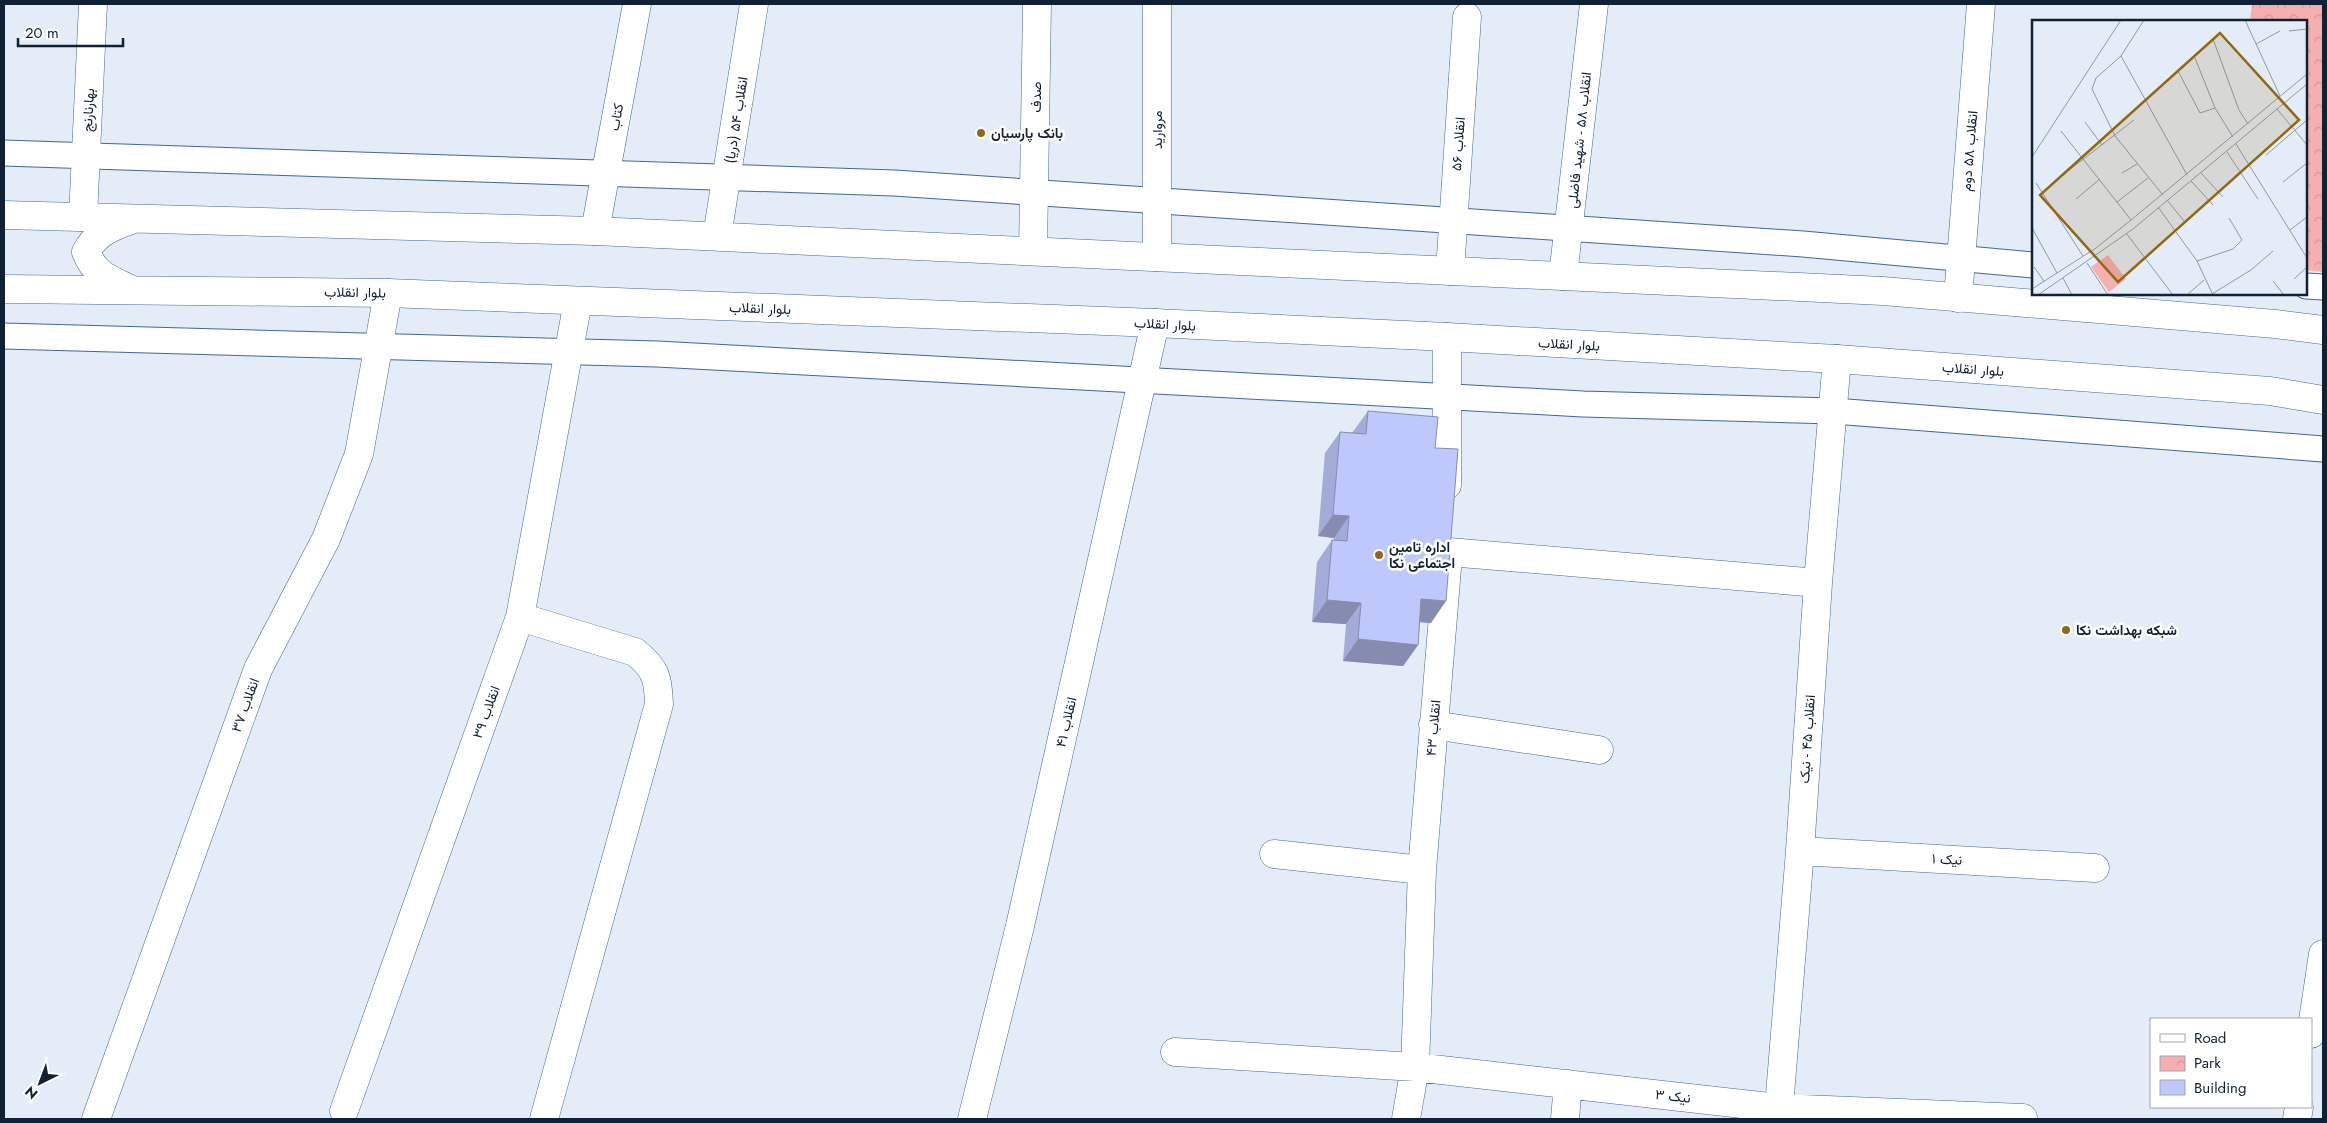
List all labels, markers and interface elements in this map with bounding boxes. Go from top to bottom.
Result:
scale bar [18,15,122,47]
inset map [2032,20,2307,295]
text: 20 m [25,22,59,44]
street label: انقلاب ۵۸ - شهید فاضلی [1562,71,1596,209]
street label: انقلاب ۵۴ (دریا) [719,75,753,165]
street label: صدف [1026,81,1046,113]
street label: بهارنارنج [77,88,100,132]
street label: کتاب [604,102,628,132]
street label: انقلاب ۵۸ دوم [1956,110,1982,192]
street label: مروارید [1147,111,1167,149]
street label: انقلاب ۵۶ [1446,116,1470,172]
place label: بانک پارسیان [991,123,1063,143]
marker: بانک پارسیان [975,127,987,139]
street label: بلوار انقلاب [324,281,386,303]
street label: بلوار انقلاب [729,297,791,319]
street label: بلوار انقلاب [1134,312,1196,336]
street label: بلوار انقلاب [1538,332,1600,356]
street label: بلوار انقلاب [1941,357,2005,381]
place label: اداره تامین اجتماعی نکا [1389,537,1455,573]
marker: اداره تامین اجتماعی نکا [1373,549,1385,561]
place label: شبکه بهداشت نکا [2076,620,2177,640]
marker: شبکه بهداشت نکا [2060,624,2072,636]
street label: انقلاب ۳۷ [226,675,264,735]
street label: انقلاب ۳۹ [467,683,505,741]
street label: انقلاب ۴۵ - نیک [1794,694,1820,784]
street label: انقلاب ۴۱ [1051,695,1081,749]
street label: انقلاب ۴۳ [1421,699,1445,757]
street label: نیک ۱ [1931,848,1963,870]
legend [2150,1018,2312,1108]
text: Road [2194,1027,2226,1049]
text: Park [2194,1052,2221,1074]
north arrow [15,1058,65,1108]
text: Building [2194,1077,2246,1099]
text: N [20,1082,42,1104]
street label: نیک ۳ [1654,1084,1692,1108]

